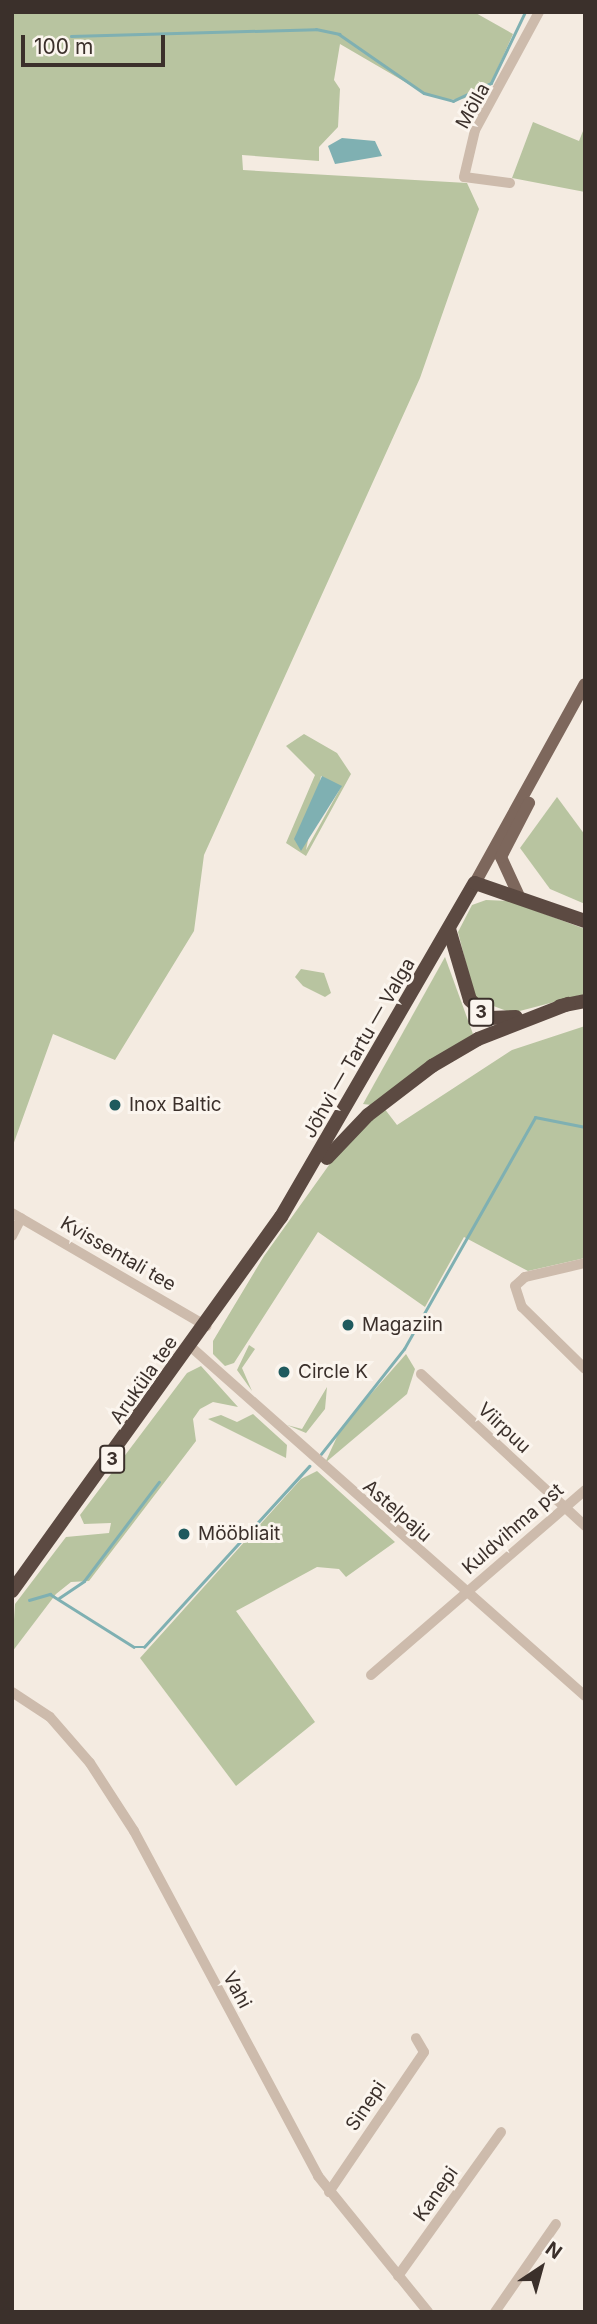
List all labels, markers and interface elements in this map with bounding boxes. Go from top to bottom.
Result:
scale bar [24,21,168,65]
text: 100 m [34,34,93,59]
street label: Mölla [451,79,495,133]
street label: Jõhvi — Tartu — Valga [298,954,420,1142]
road number: 3 [467,998,495,1027]
place label: Inox Baltic [129,1094,222,1116]
marker: Inox Baltic [107,1097,123,1113]
street label: Kvissentali tee [56,1212,180,1296]
place label: Magaziin [362,1314,443,1336]
marker: Magaziin [340,1317,356,1333]
street label: Aruküla tee [105,1332,183,1428]
place label: Circle K [298,1361,368,1383]
marker: Circle K [276,1364,292,1380]
street label: Viirpuu [473,1398,535,1458]
road number: 3 [98,1444,126,1474]
street label: Astelpaju [358,1475,436,1547]
street label: Kuldvihma pst [458,1479,568,1579]
place label: Mööbliait [198,1523,280,1545]
marker: Mööbliait [176,1526,192,1542]
street label: Vahi [218,1968,256,2012]
street label: Sinepi [341,2077,391,2135]
street label: Kanepi [409,2162,463,2226]
north arrow [506,2233,576,2303]
text: N [541,2237,566,2264]

